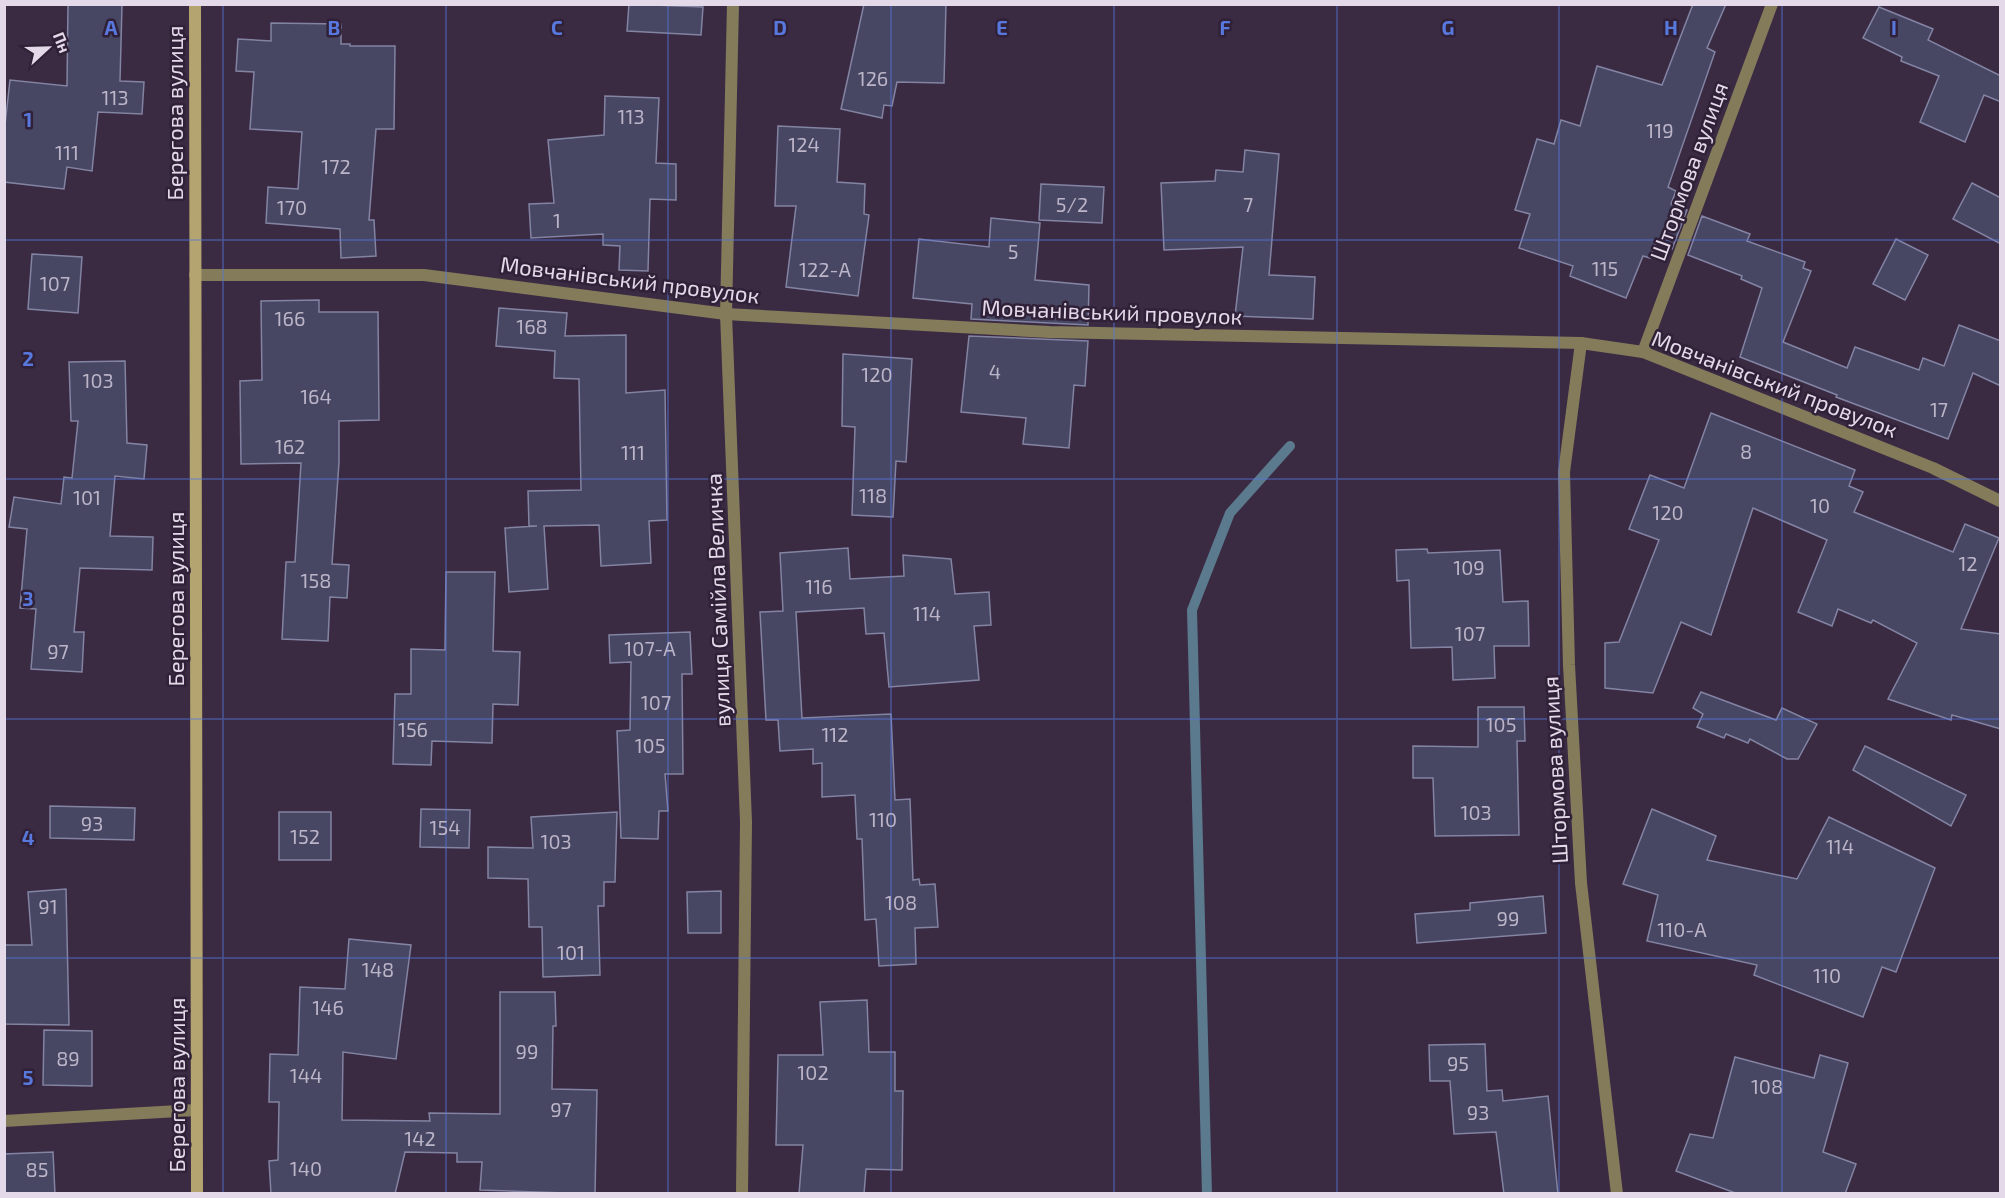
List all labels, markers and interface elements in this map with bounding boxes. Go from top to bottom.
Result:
text: A [104,15,118,39]
text: B [328,15,340,39]
text: C [551,15,563,39]
text: D [773,15,787,39]
text: E [996,15,1008,39]
text: F [1219,15,1231,39]
text: G [1442,15,1454,39]
text: H [1664,15,1678,39]
text: I [1891,15,1897,39]
north arrow [18,18,78,78]
street label: Берегова вулиця [161,26,188,200]
text: Пн [50,29,75,55]
house number: 126 [858,66,888,90]
street label: Штормова вулиця [1644,78,1733,264]
house number: 113 [101,85,129,109]
house number: 113 [617,104,645,128]
text: 1 [24,107,32,131]
house number: 119 [1646,118,1674,142]
house number: 124 [788,132,820,156]
house number: 111 [55,140,79,164]
house number: 172 [321,154,351,178]
house number: 5/2 [1056,192,1088,216]
house number: 7 [1243,192,1253,216]
house number: 170 [277,195,307,219]
house number: 1 [553,208,561,232]
house number: 5 [1008,239,1018,263]
street label: Мовчанівський провулок [499,250,761,309]
house number: 115 [1592,256,1618,280]
house number: 122-А [799,257,851,281]
house number: 107 [40,271,70,295]
street label: Мовчанівський провулок [981,293,1243,330]
house number: 166 [275,306,305,330]
house number: 168 [516,314,548,338]
street label: Мовчанівський провулок [1648,324,1902,443]
text: 2 [22,346,34,370]
house number: 4 [989,359,1001,383]
house number: 120 [861,362,893,386]
house number: 103 [82,368,114,392]
house number: 164 [300,384,332,408]
house number: 17 [1930,397,1948,421]
house number: 162 [275,434,305,458]
house number: 8 [1740,439,1752,463]
house number: 111 [621,440,645,464]
street label: вулиця Самійла Величка [700,473,735,727]
house number: 118 [859,483,887,507]
house number: 101 [73,485,101,509]
house number: 10 [1810,493,1830,517]
house number: 120 [1652,500,1684,524]
street label: Берегова вулиця [162,512,189,686]
house number: 12 [1958,551,1978,575]
house number: 109 [1453,555,1485,579]
house number: 158 [301,568,331,592]
house number: 116 [805,574,833,598]
text: 3 [22,586,34,610]
house number: 114 [913,601,941,625]
house number: 107 [1455,621,1485,645]
house number: 107-А [624,636,676,660]
house number: 97 [47,639,69,663]
street label: Штормова вулиця [1536,675,1573,865]
house number: 107 [641,690,671,714]
house number: 105 [1486,712,1516,736]
house number: 156 [398,717,428,741]
house number: 112 [821,722,849,746]
house number: 105 [635,733,665,757]
house number: 103 [1460,800,1492,824]
house number: 110 [869,807,897,831]
house number: 93 [81,811,103,835]
house number: 154 [430,815,460,839]
house number: 152 [290,824,320,848]
text: 4 [22,825,35,849]
house number: 103 [540,829,572,853]
house number: 114 [1826,834,1854,858]
house number: 108 [885,890,917,914]
house number: 91 [38,894,58,918]
house number: 99 [1497,906,1519,930]
house number: 110-А [1657,917,1707,941]
house number: 101 [557,940,585,964]
house number: 148 [362,957,394,981]
house number: 110 [1813,963,1841,987]
house number: 146 [312,995,344,1019]
street label: Берегова вулиця [163,998,190,1172]
house number: 99 [516,1039,538,1063]
house number: 89 [56,1046,80,1070]
house number: 95 [1447,1051,1469,1075]
house number: 102 [797,1060,829,1084]
house number: 144 [290,1063,322,1087]
text: 5 [22,1065,34,1089]
house number: 108 [1751,1074,1783,1098]
house number: 97 [550,1097,572,1121]
house number: 93 [1467,1100,1489,1124]
house number: 142 [404,1126,436,1150]
house number: 140 [290,1156,322,1180]
house number: 85 [26,1157,48,1181]

